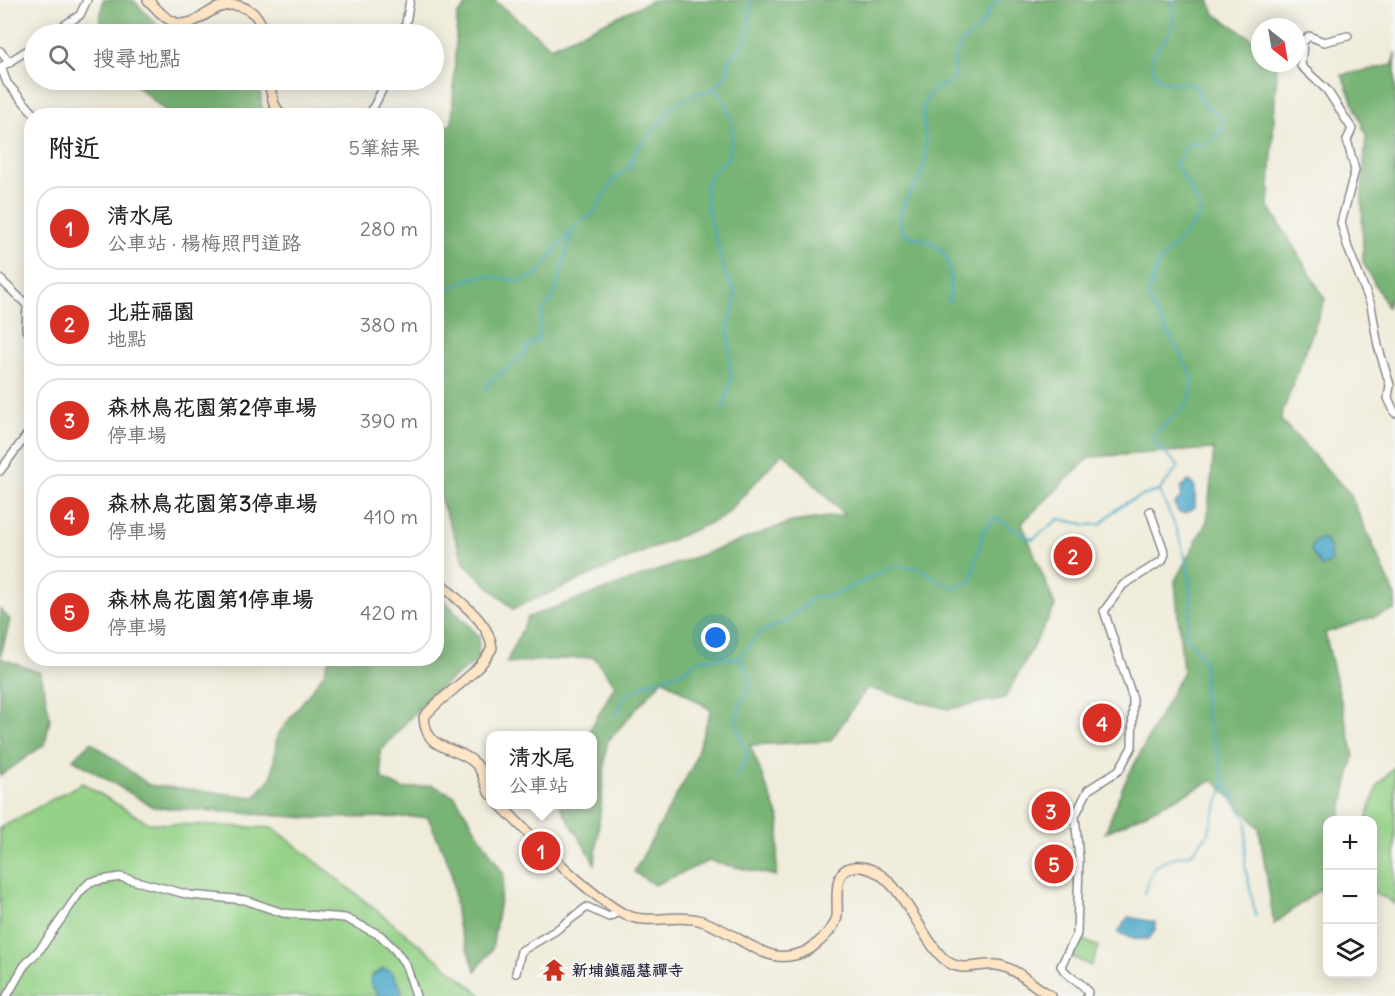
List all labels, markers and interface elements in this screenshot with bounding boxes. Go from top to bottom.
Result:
north arrow [1251,18,1305,72]
search box [24,24,444,90]
icon: search [45,41,78,74]
text: 搜尋地點 [93,44,181,72]
text: 附近 [48,131,100,164]
text: 5筆結果 [349,135,420,160]
text: 清水尾 [107,201,173,229]
text: 1 [66,216,73,241]
text: 280 m [360,216,418,241]
text: 公車站 · 楊梅照門道路 [107,230,301,255]
text: 北莊福園 [107,297,195,325]
text: 2 [64,312,75,337]
text: 380 m [360,312,418,337]
text: 地點 [107,326,147,351]
text: 森林鳥花園第2停車場 [107,393,317,421]
text: 3 [64,408,75,433]
text: 390 m [360,408,418,433]
text: 停車場 [107,422,167,447]
text: 森林鳥花園第3停車場 [107,489,318,517]
text: 4 [64,504,75,529]
text: 410 m [363,504,418,529]
text: 停車場 [107,518,167,543]
pin: 2 [1054,534,1092,578]
text: 森林鳥花園第1停車場 [107,585,314,613]
text: 5 [64,600,75,625]
text: 420 m [360,600,418,625]
text: 停車場 [107,614,167,639]
your location [701,623,730,652]
pin: 4 [1082,700,1122,746]
popup [486,731,597,809]
text: 清水尾 [508,743,575,771]
text: 公車站 [508,772,568,797]
pin: 3 [1032,788,1070,834]
map controls [1323,816,1377,978]
button: + [1323,816,1377,870]
pin: 1 [522,828,560,874]
pin: 5 [1034,842,1074,886]
button: − [1323,870,1377,924]
button: layers [1323,924,1377,978]
temple icon: 新埔鎮福慧禪寺 [541,957,567,983]
place label: 新埔鎮福慧禪寺 [572,960,684,980]

